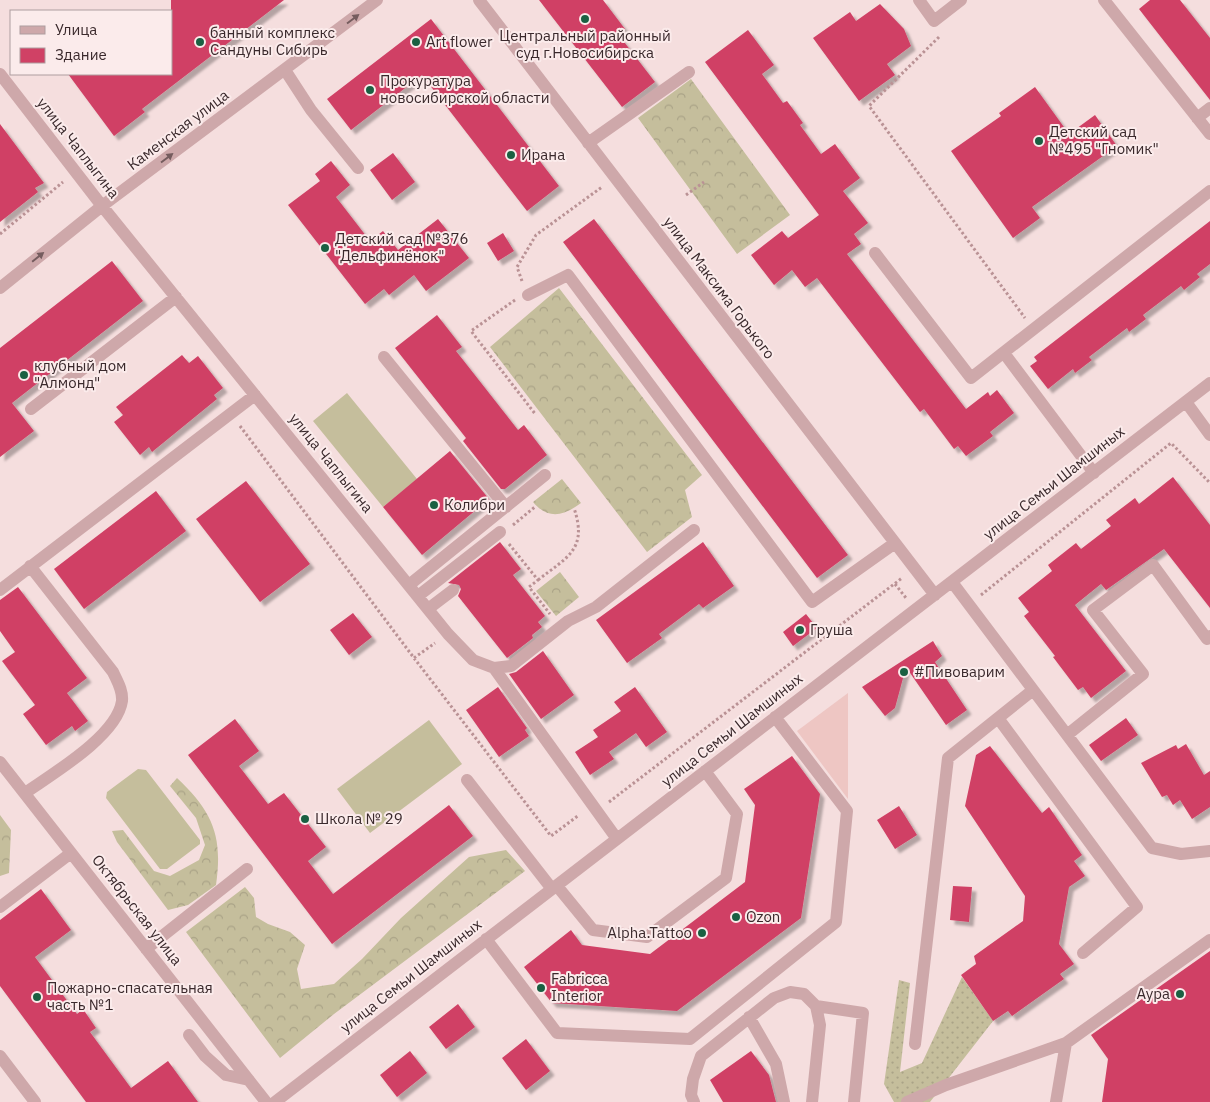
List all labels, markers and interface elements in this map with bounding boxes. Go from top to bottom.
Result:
legend [10,10,172,75]
one-way arrow [346,13,359,24]
marker: Центральный районный суд г.Новосибирска [579,13,591,25]
text: Улица [55,20,97,39]
place label: банный комплекс Сандуны Сибирь [210,23,335,59]
place label: Центральный районный суд г.Новосибирска [499,26,671,62]
place label: Art flower [426,32,493,51]
marker: банный комплекс Сандуны Сибирь [194,36,206,48]
marker: Art flower [410,36,422,48]
text: Здание [55,45,107,64]
place label: Прокуратура новосибирской области [380,71,550,107]
marker: Прокуратура новосибирской области [364,84,376,96]
street label: Каменская улица [123,85,232,174]
street label: улица Чаплыгина [33,93,124,202]
place label: Детский сад №495 "Гномик" [1049,122,1159,158]
marker: Детский сад №495 "Гномик" [1033,135,1045,147]
place label: Ирана [521,145,565,164]
marker: Ирана [505,149,517,161]
one-way arrow [160,153,174,163]
street label: улица Максима Горького [660,213,779,363]
place label: Детский сад №376 "Дельфинёнок" [335,229,469,265]
marker: Детский сад №376 "Дельфинёнок" [319,242,331,254]
one-way arrow [31,252,44,263]
place label: клубный дом "Алмонд" [34,356,127,392]
marker: клубный дом "Алмонд" [18,369,30,381]
street label: улица Чаплыгина [285,409,377,516]
street label: улица Семьи Шамшиных [979,421,1128,544]
place label: Колибри [444,495,505,514]
marker: Колибри [428,499,440,511]
place label: Груша [810,620,853,639]
marker: Груша [794,624,806,636]
place label: #Пивоварим [914,662,1005,681]
marker: #Пивоварим [898,666,910,678]
street label: улица Семьи Шамшиных [657,668,806,791]
place label: Школа № 29 [315,809,403,828]
marker: Школа № 29 [299,813,311,825]
street label: Октябрьская улица [88,850,187,969]
place label: Ozon [746,907,780,926]
marker: Ozon [730,911,742,923]
street label: улица Семьи Шамшиных [336,914,485,1037]
place label: Alpha.Tattoo [607,923,692,942]
marker: Alpha.Tattoo [696,927,708,939]
place label: Fabricca Interior [551,969,608,1005]
place label: Пожарно-спасательная часть №1 [47,978,213,1014]
marker: Fabricca Interior [535,982,547,994]
place label: Аура [1136,984,1170,1003]
marker: Аура [1174,988,1186,1000]
marker: Пожарно-спасательная часть №1 [31,991,43,1003]

